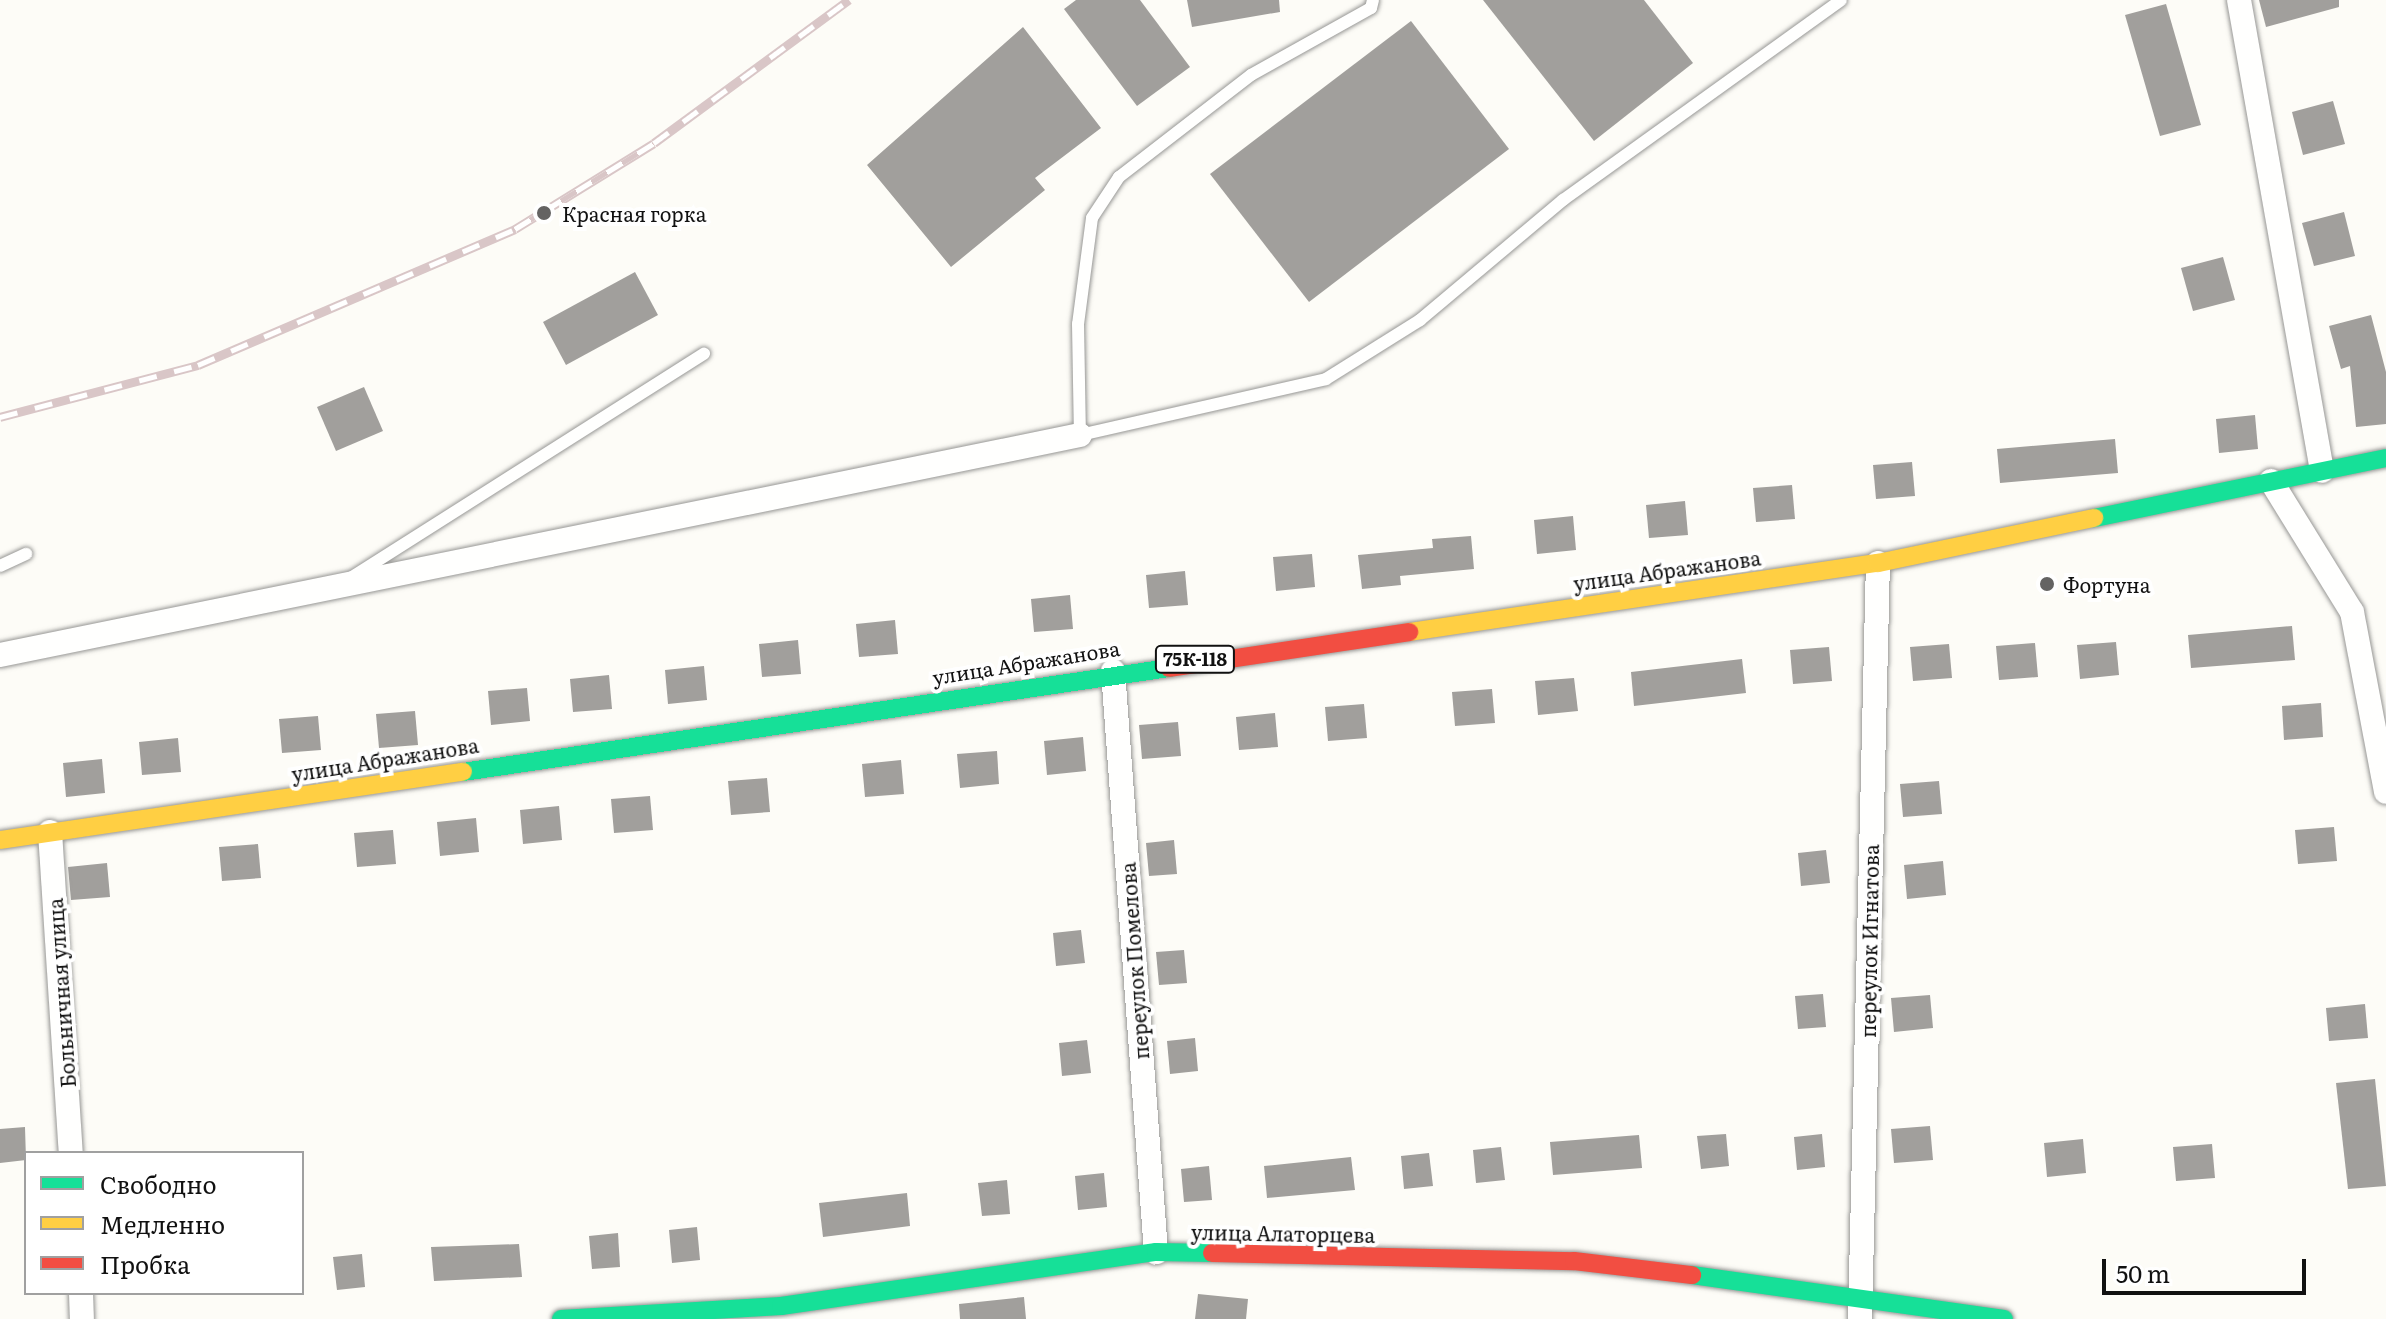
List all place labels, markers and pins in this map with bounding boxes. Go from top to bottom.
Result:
place label: Красная горка [562,201,707,225]
marker: Красная горка [533,202,555,224]
place label: Фортуна [2063,572,2150,596]
marker: Фортуна [2038,575,2056,593]

